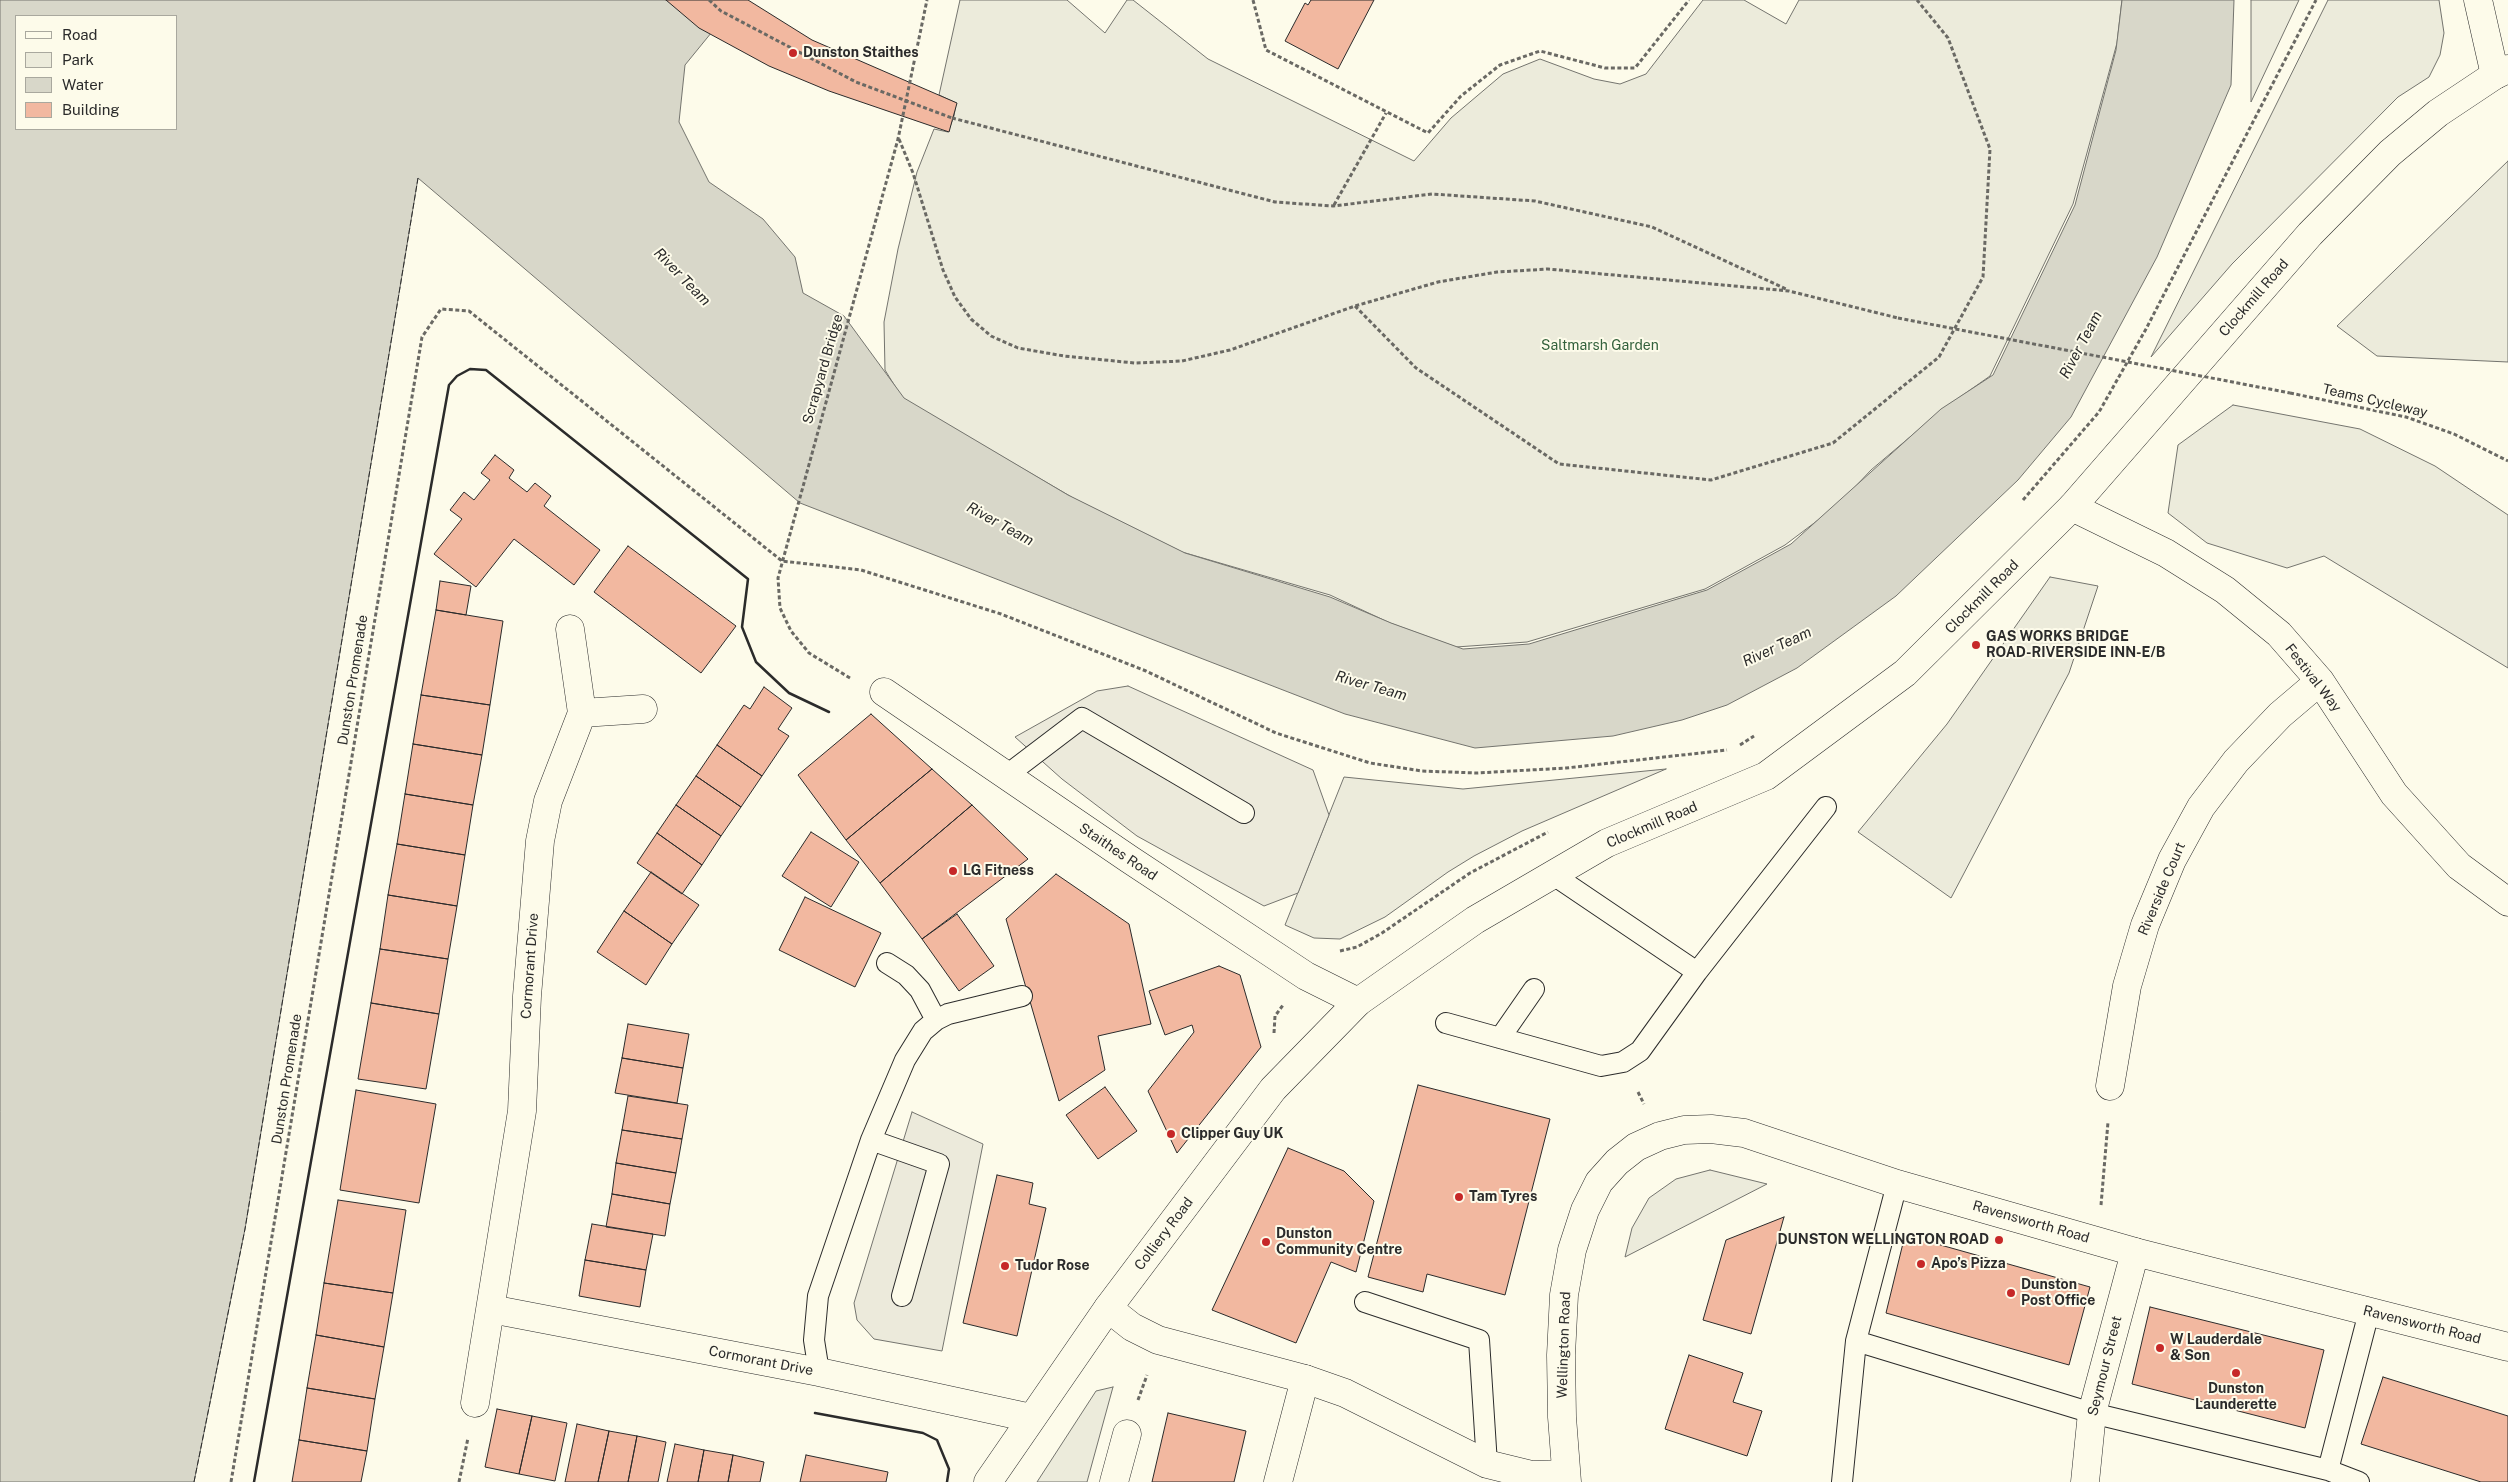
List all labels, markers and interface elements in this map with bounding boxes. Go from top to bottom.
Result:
legend [15,15,178,130]
text: Road [62,26,98,43]
place label: Dunston Staithes [803,45,919,61]
marker: Dunston Staithes [787,47,799,59]
text: Park [62,51,94,68]
text: Water [62,76,104,93]
text: Building [62,101,120,118]
water label: River Team [650,244,714,310]
street label: Clockmill Road [2216,256,2292,340]
water label: River Team [2056,308,2106,382]
street label: Scrapyard Bridge [799,312,847,426]
park label: Saltmarsh Garden [1541,338,1659,354]
street label: Teams Cycleway [2321,381,2429,421]
water label: River Team [963,498,1037,550]
street label: Clockmill Road [1942,557,2022,637]
street label: Dunston Promenade [334,614,372,746]
water label: River Team [1740,623,1814,671]
place label: GAS WORKS BRIDGE ROAD-RIVERSIDE INN-E/B [1986,629,2165,662]
marker: GAS WORKS BRIDGE ROAD-RIVERSIDE INN-E/B [1970,639,1982,651]
street label: Festival Way [2281,641,2345,715]
water label: River Team [1333,667,1409,705]
street label: Clockmill Road [1604,798,1700,852]
street label: Staithes Road [1076,820,1160,884]
street label: Riverside Court [2135,840,2189,938]
place label: LG Fitness [963,863,1034,879]
marker: LG Fitness [947,865,959,877]
street label: Cormorant Drive [518,912,542,1020]
street label: Dunston Promenade [268,1013,306,1145]
place label: Clipper Guy UK [1181,1126,1284,1142]
marker: Clipper Guy UK [1165,1128,1177,1140]
place label: Tam Tyres [1469,1189,1537,1205]
marker: Tam Tyres [1453,1191,1465,1203]
street label: Colliery Road [1131,1194,1197,1274]
street label: Ravensworth Road [1971,1197,2091,1247]
place label: Dunston Community Centre [1276,1226,1402,1258]
place label: DUNSTON WELLINGTON ROAD [1778,1232,1989,1248]
marker: DUNSTON WELLINGTON ROAD [1993,1234,2005,1246]
marker: Dunston Community Centre [1260,1236,1272,1248]
place label: Apo’s Pizza [1931,1256,2006,1272]
place label: Tudor Rose [1015,1258,1090,1274]
marker: Apo’s Pizza [1915,1258,1927,1270]
marker: Tudor Rose [999,1260,1011,1272]
place label: Dunston Post Office [2021,1277,2095,1310]
marker: Dunston Post Office [2005,1287,2017,1299]
street label: Wellington Road [1554,1291,1574,1399]
street label: Ravensworth Road [2361,1302,2483,1348]
street label: Seymour Street [2084,1314,2126,1418]
place label: W Lauderdale & Son [2170,1332,2262,1364]
marker: W Lauderdale & Son [2154,1342,2166,1354]
street label: Cormorant Drive [707,1343,815,1379]
marker: Dunston Launderette [2230,1367,2242,1379]
place label: Dunston Launderette [2195,1381,2277,1414]

